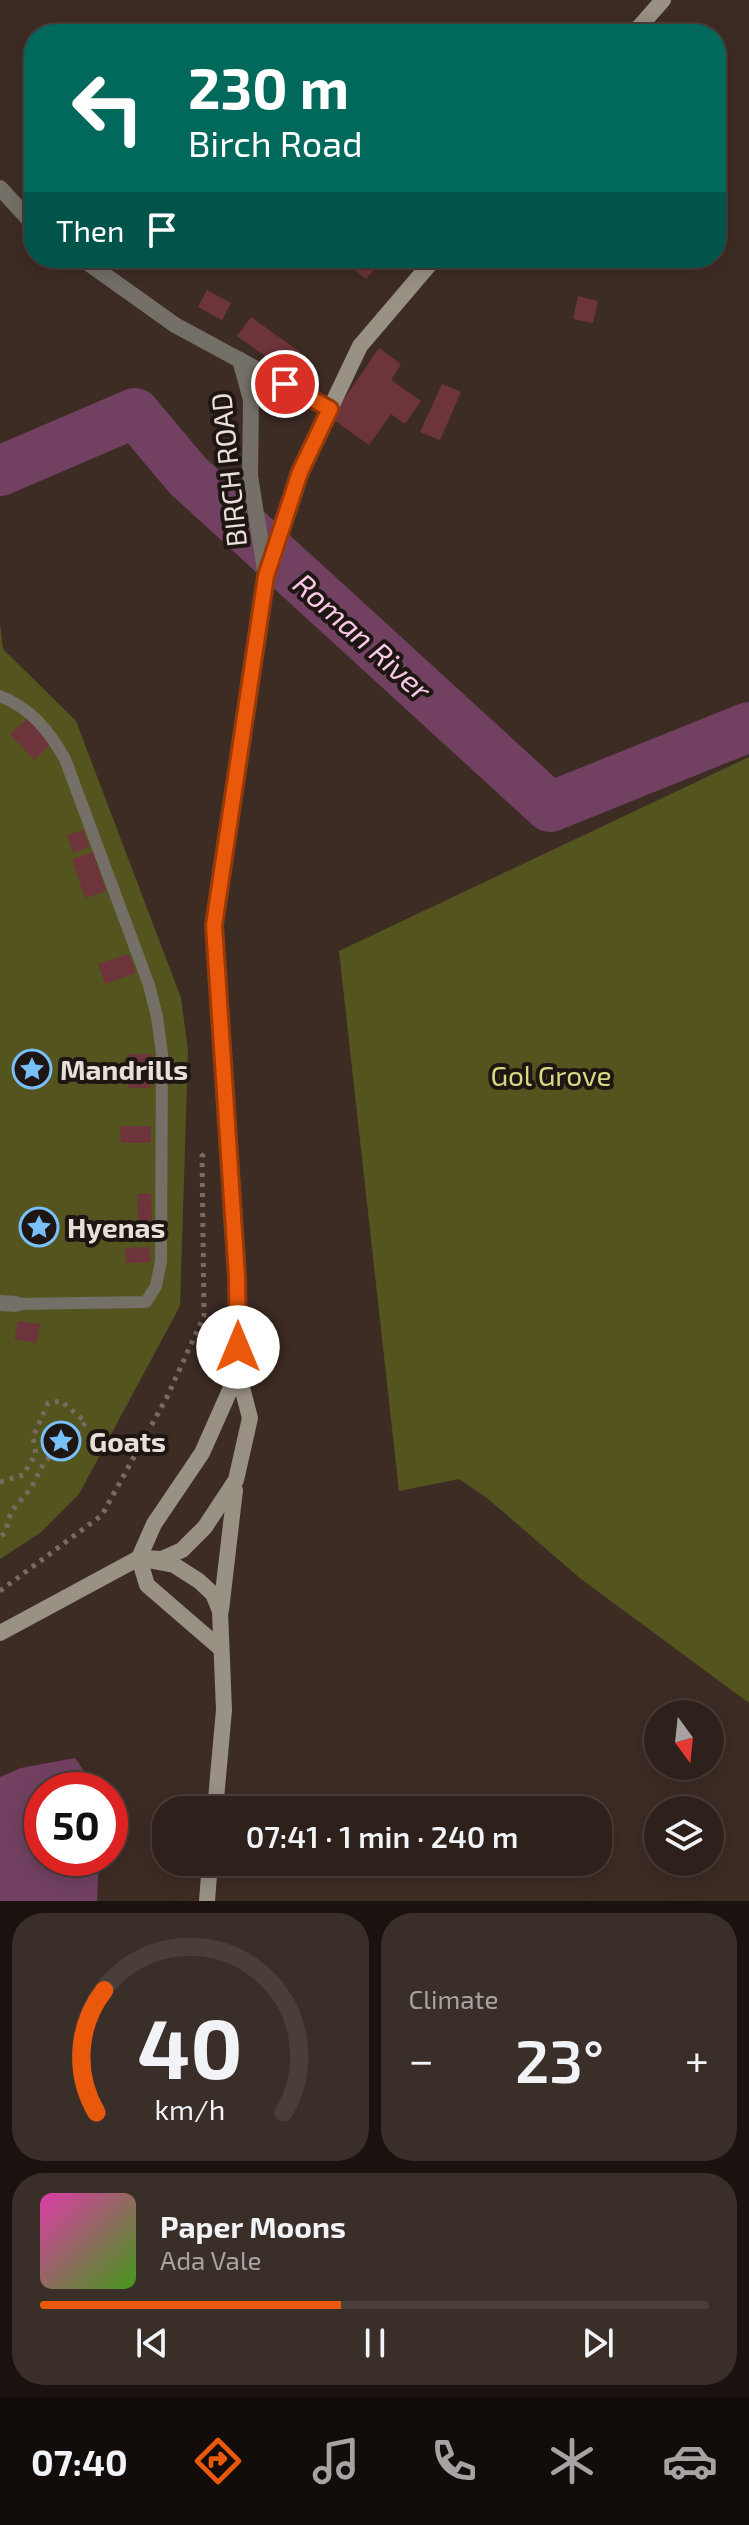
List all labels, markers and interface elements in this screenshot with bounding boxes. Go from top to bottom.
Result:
text: 230 m [188,53,349,120]
icon: left [56,56,160,160]
text: Birch Road [188,121,363,164]
icon: arrive [140,208,184,252]
text: Then [56,212,124,248]
pin [251,350,319,418]
icon: arrive [263,362,307,406]
street label: BIRCH ROAD [203,391,253,549]
water label: Roman River [287,565,440,708]
place icon: Mandrills [11,1048,53,1090]
place label: Mandrills [60,1052,188,1086]
park label: Gol Grove [490,1058,612,1092]
place icon: Hyenas [18,1206,60,1248]
place label: Hyenas [67,1210,165,1244]
position arrow [196,1305,280,1389]
place icon: Goats [40,1420,82,1462]
place label: Goats [89,1424,166,1458]
north arrow [644,1700,724,1780]
map controls [644,1700,724,1876]
speed limit sign: 50 [24,1772,128,1876]
button: layers [644,1796,724,1876]
text: 07:41 · 1 min · 240 m [246,1818,518,1854]
text: Climate [409,1983,498,2014]
text: 40 [138,1996,243,2096]
text: 23° [515,2023,604,2095]
text: − [409,2032,434,2085]
text: + [685,2032,709,2085]
text: km/h [155,2091,226,2126]
text: Paper Moons [160,2208,346,2244]
text: Ada Vale [160,2244,262,2275]
icon: previous [130,2321,174,2365]
icon: pause [353,2321,397,2365]
icon: next [576,2321,620,2365]
icon: directions [190,2433,246,2489]
icon: music [308,2433,364,2489]
icon: phone [426,2433,482,2489]
icon: climate [544,2433,600,2489]
icon: car [662,2433,718,2489]
text: 07:40 [31,2440,128,2483]

